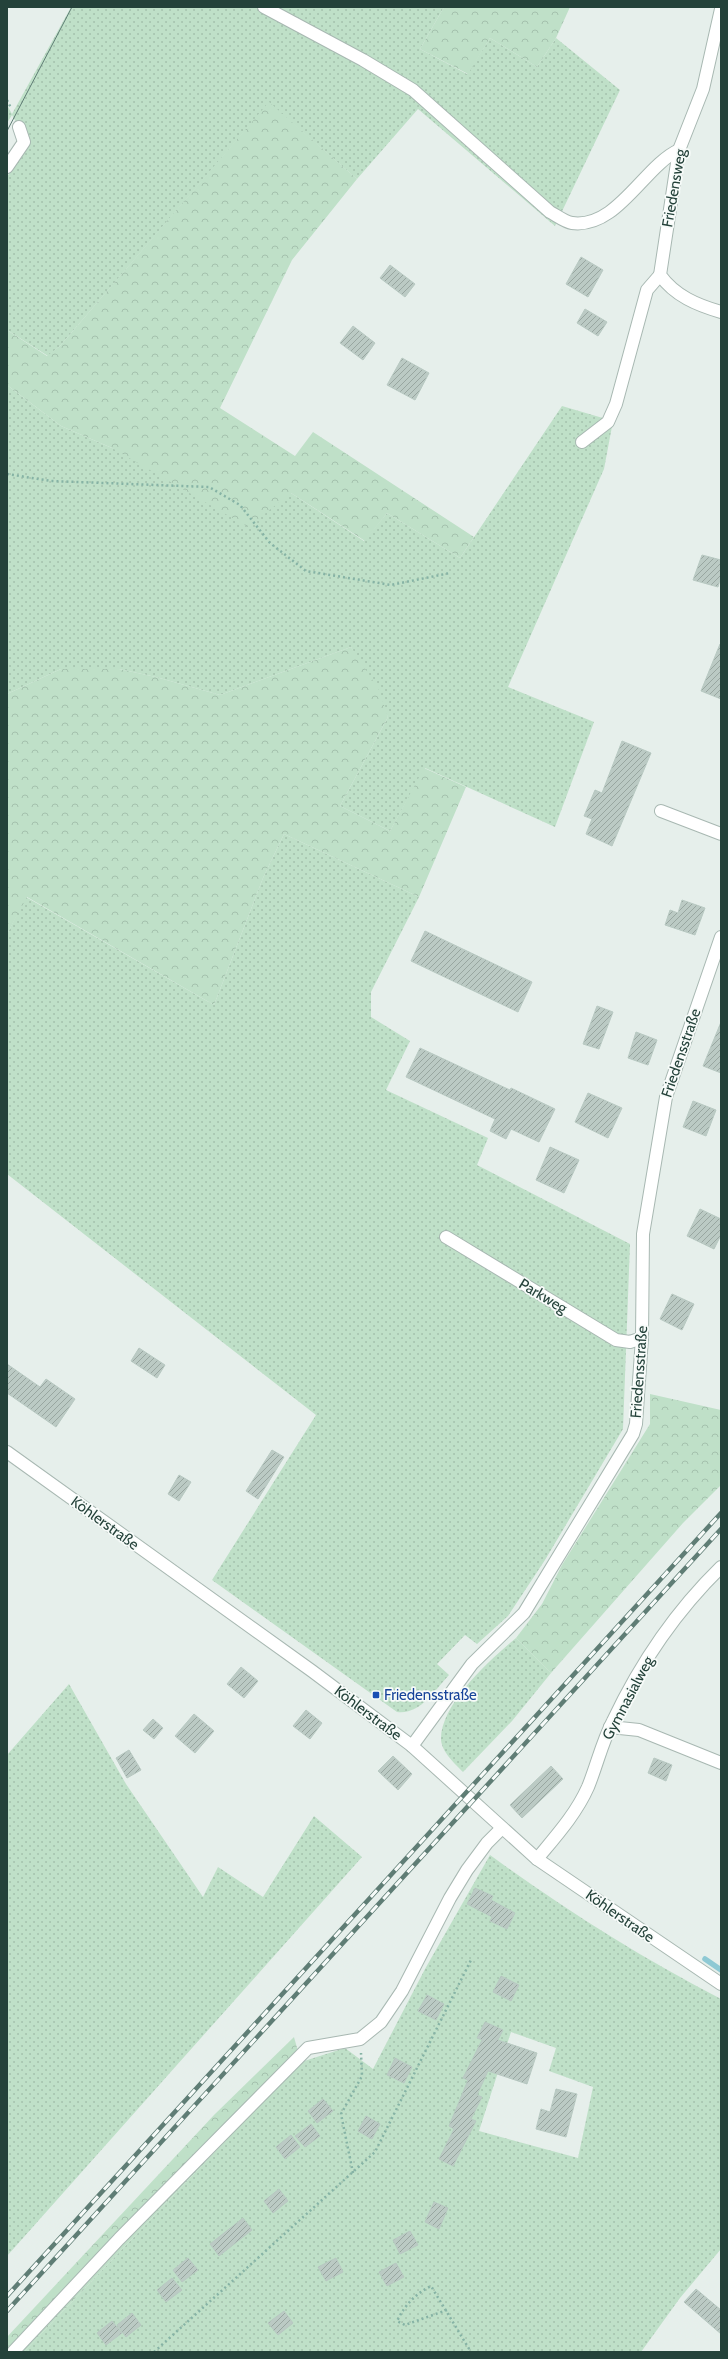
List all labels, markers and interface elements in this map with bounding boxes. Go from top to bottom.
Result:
street label: Friedensweg [658,147,690,229]
street label: Friedensstraße [657,1006,705,1100]
street label: Parkweg [516,1275,571,1318]
street label: Friedensstraße [627,1325,651,1419]
street label: Köhlerstraße [68,1492,143,1554]
street label: Gymnasialweg [598,1653,658,1743]
street label: Köhlerstraße [331,1682,405,1744]
place label: Friedensstraße [384,1686,477,1704]
marker: Friedensstraße [371,1690,381,1700]
street label: Köhlerstraße [582,1886,658,1946]

